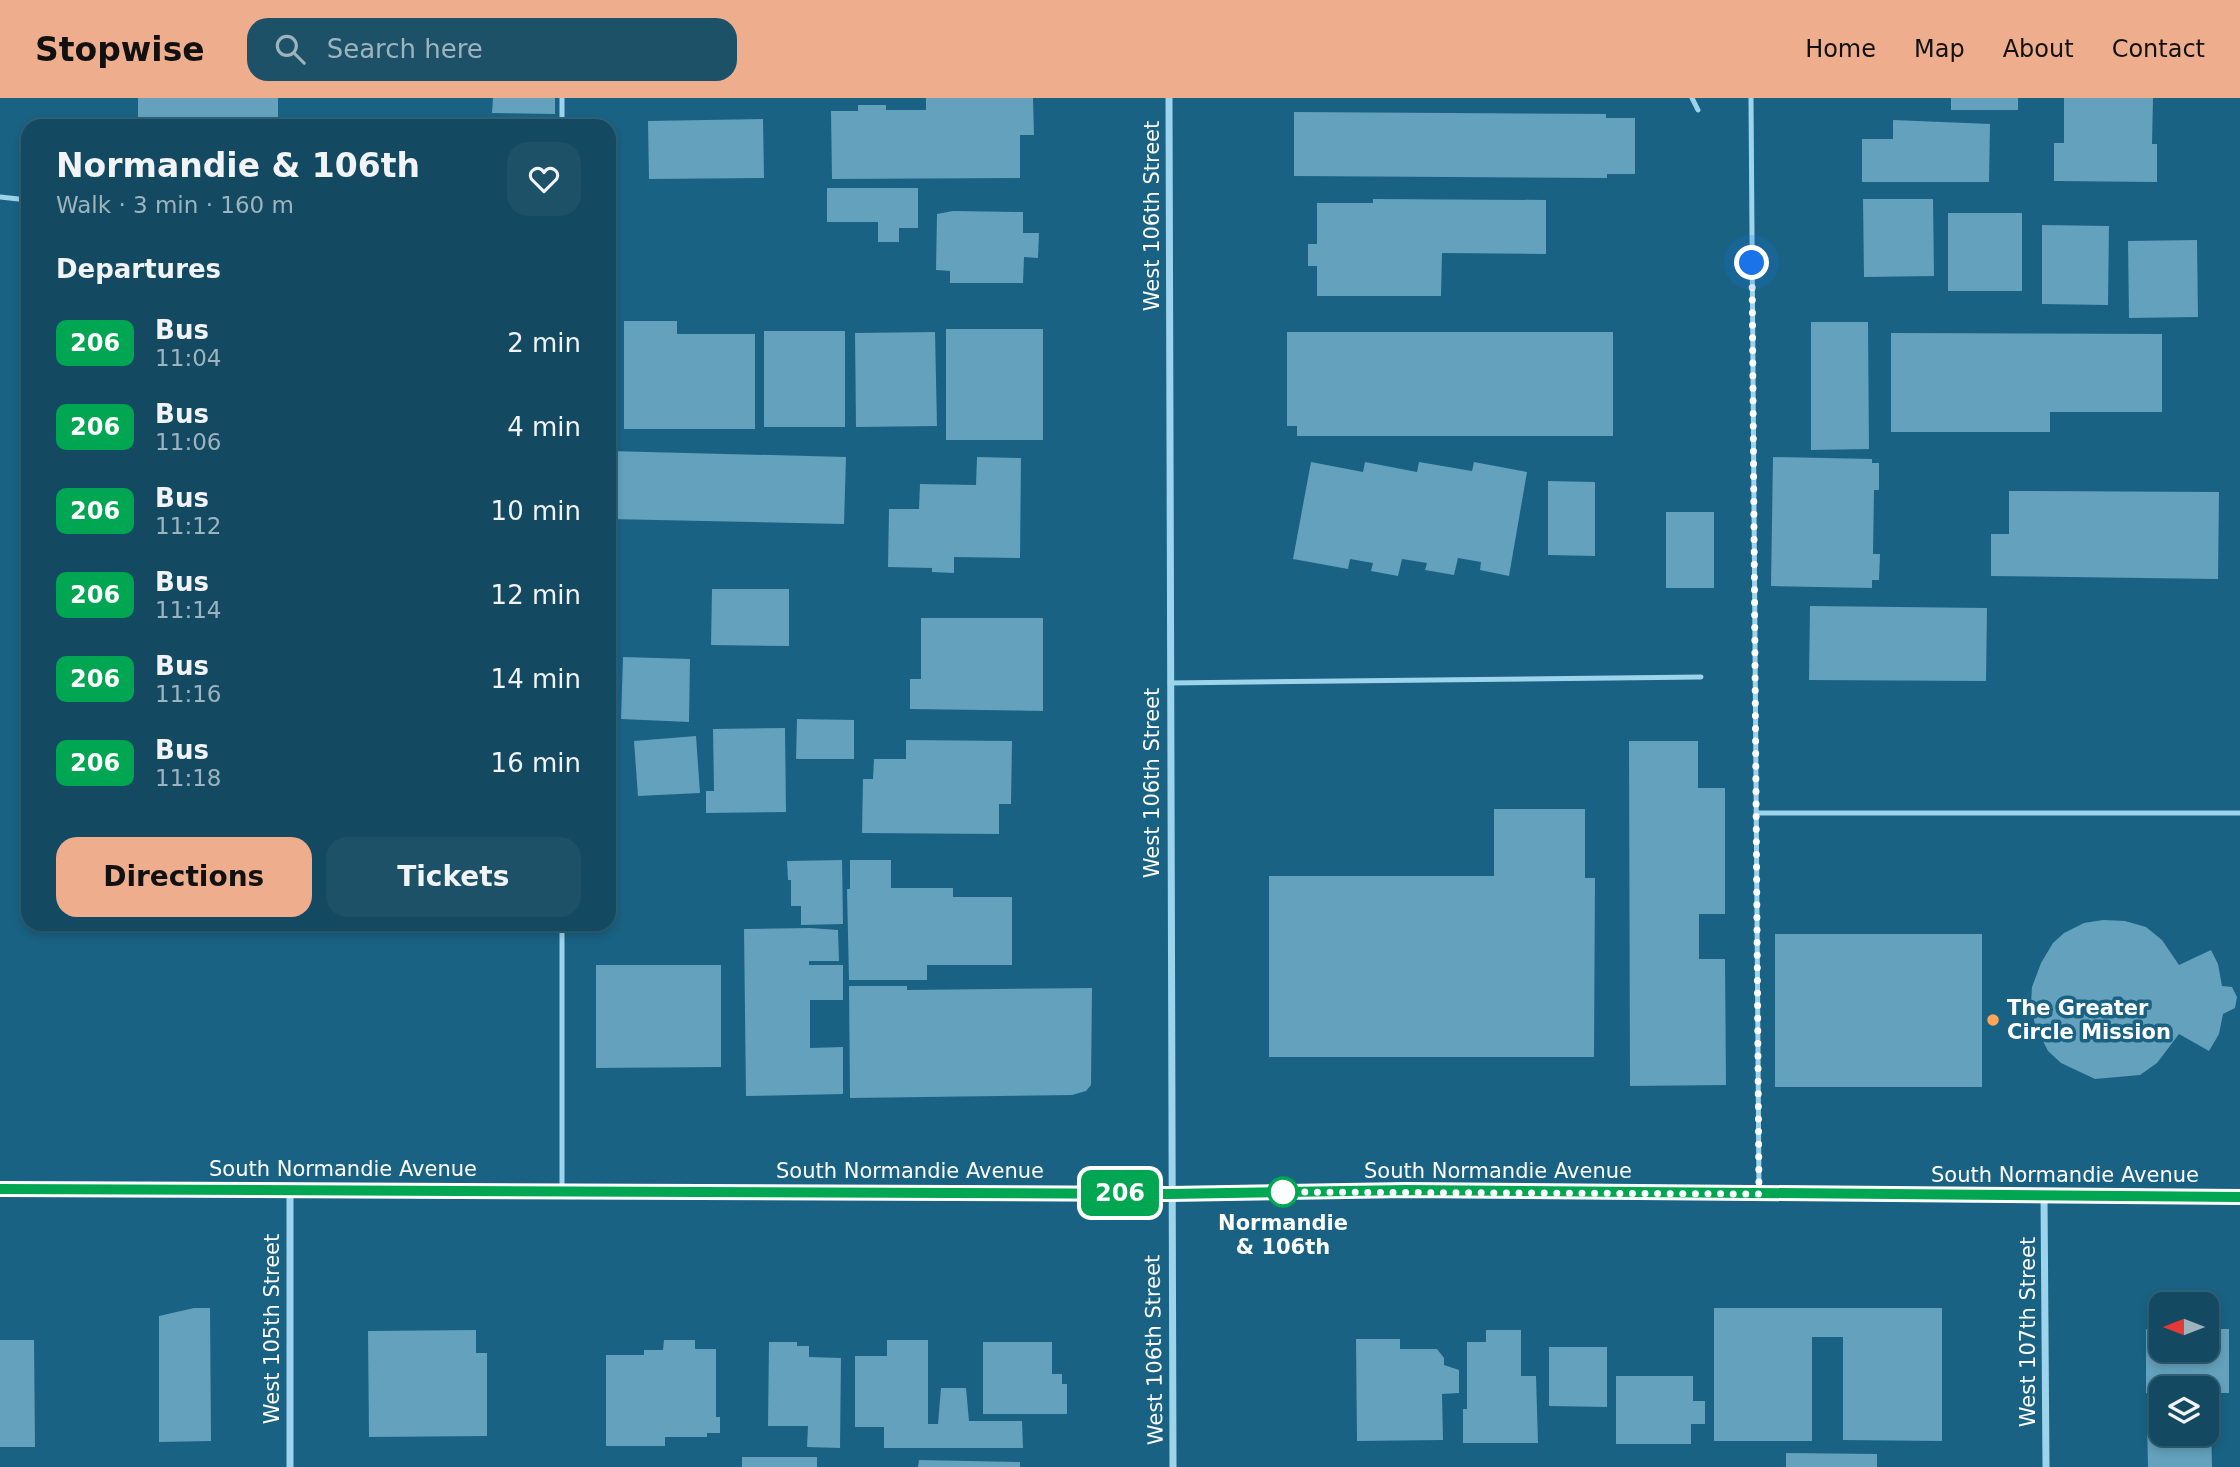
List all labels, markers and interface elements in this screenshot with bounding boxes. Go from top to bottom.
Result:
search box [247,18,737,81]
text: Stopwise [35,30,205,69]
icon: search [271,30,309,68]
text: Search here [327,34,483,64]
text: Home [1805,35,1876,63]
text: Map [1914,35,1965,63]
text: About [2003,35,2074,63]
text: Contact [2112,35,2205,63]
street label: West 106th Street [1140,121,1164,311]
button: heart [507,142,581,216]
text: Normandie & 106th [56,146,420,185]
text: Walk · 3 min · 160 m [56,192,294,218]
your location [1734,245,1769,280]
text: Departures [56,254,221,284]
text: Bus [155,315,209,345]
text: 2 min [507,328,581,358]
text: 206 [70,329,120,357]
text: 11:04 [155,345,221,371]
text: Bus [155,399,209,429]
text: 4 min [507,412,581,442]
text: 206 [70,413,120,441]
text: 11:06 [155,429,221,455]
text: Bus [155,483,209,513]
text: 10 min [491,496,581,526]
text: 206 [70,497,120,525]
text: 11:12 [155,513,221,539]
text: Bus [155,567,209,597]
text: 12 min [491,580,581,610]
text: 206 [70,581,120,609]
text: 11:14 [155,597,221,623]
text: Bus [155,651,209,681]
text: 14 min [491,664,581,694]
text: 206 [70,665,120,693]
text: 11:16 [155,681,221,707]
street label: West 106th Street [1140,688,1164,878]
text: Bus [155,735,209,765]
text: 16 min [491,748,581,778]
text: 206 [70,749,120,777]
text: 11:18 [155,765,221,791]
button: Directions [56,837,312,917]
button: Tickets [326,837,581,917]
place label: The Greater Circle Mission [2007,996,2171,1044]
marker: The Greater Circle Mission [1985,1012,2001,1028]
street label: South Normandie Avenue [209,1157,477,1181]
street label: South Normandie Avenue [776,1159,1044,1183]
street label: South Normandie Avenue [1364,1159,1632,1183]
street label: South Normandie Avenue [1931,1163,2199,1187]
line badge: 206 [1080,1170,1160,1216]
marker: Normandie & 106th [1268,1177,1298,1207]
text: 206 [1095,1179,1145,1207]
place label: Normandie & 106th [1218,1211,1348,1259]
street label: West 105th Street [260,1234,284,1424]
street label: West 107th Street [2016,1237,2040,1427]
street label: West 106th Street [1140,1255,1168,1445]
north arrow [2149,1292,2219,1362]
map controls [2149,1292,2219,1446]
button: layers [2149,1376,2219,1446]

